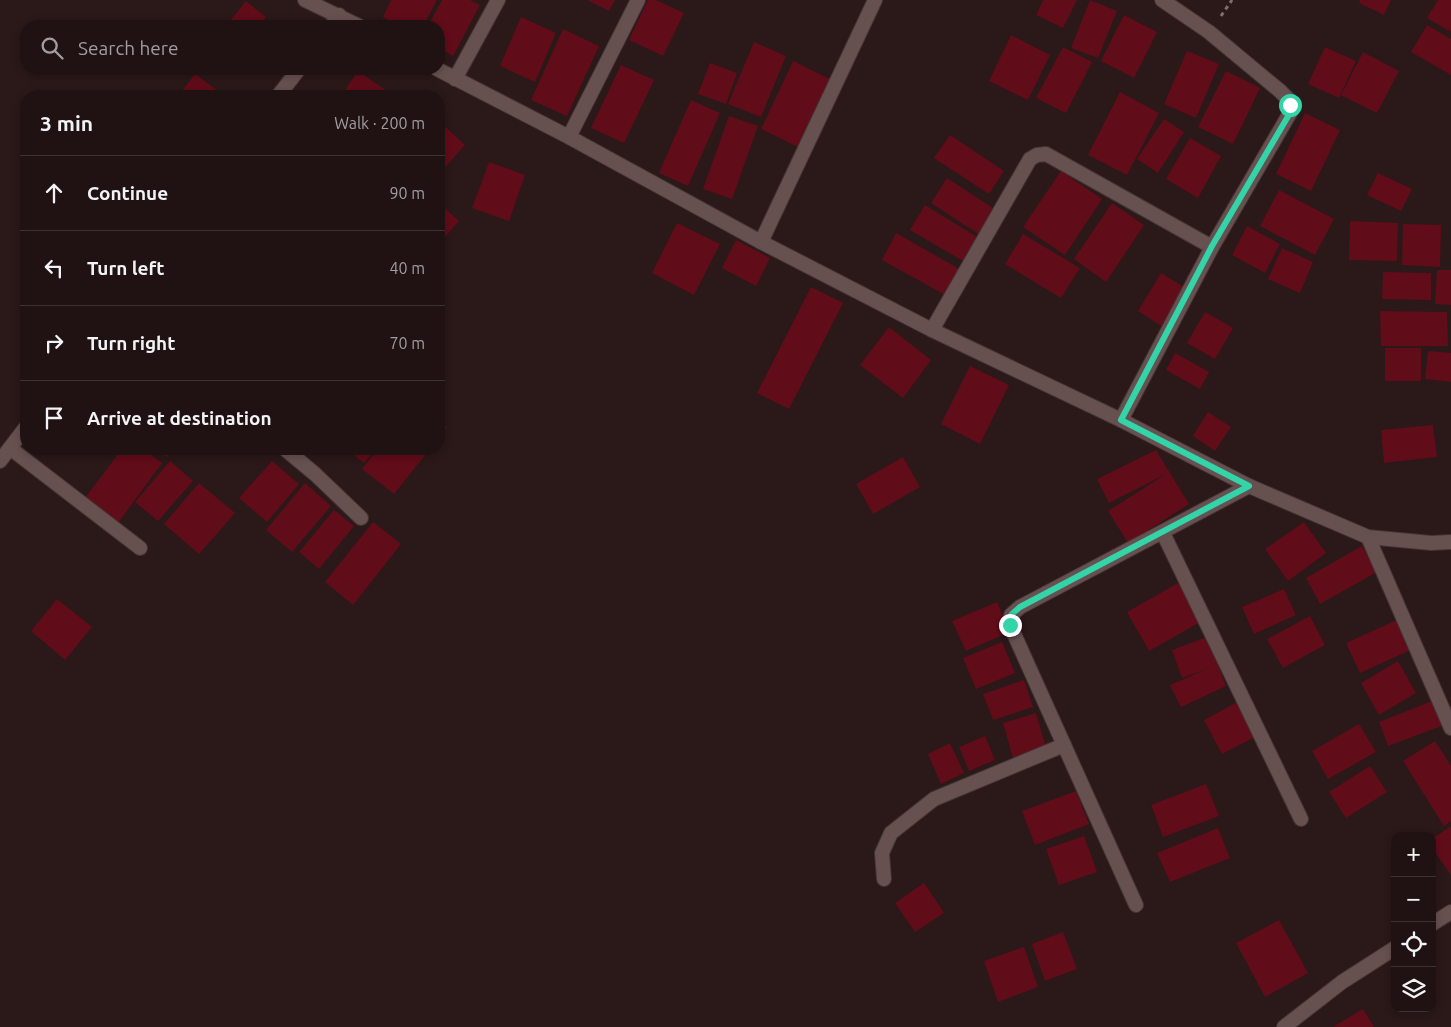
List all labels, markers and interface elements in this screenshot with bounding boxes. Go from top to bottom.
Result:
search box [20,20,445,75]
icon: search [38,34,66,62]
text: Search here [78,37,178,59]
route start [1279,94,1302,117]
text: 3 min [40,111,93,135]
text: Walk · 200 m [334,114,425,132]
icon: ahead [40,179,68,207]
text: Continue [87,182,168,204]
text: 90 m [389,184,425,202]
icon: left [40,254,68,282]
text: Turn left [87,257,165,279]
text: 40 m [389,259,425,277]
icon: right [40,329,68,357]
text: Turn right [87,332,175,354]
text: 70 m [389,334,425,352]
icon: arrive [40,404,68,432]
text: Arrive at destination [87,407,272,429]
route end [999,614,1022,637]
map controls [1391,832,1436,1012]
button: + [1391,832,1436,877]
button: − [1391,877,1436,922]
button: locate [1391,922,1436,967]
button: layers [1391,967,1436,1012]

